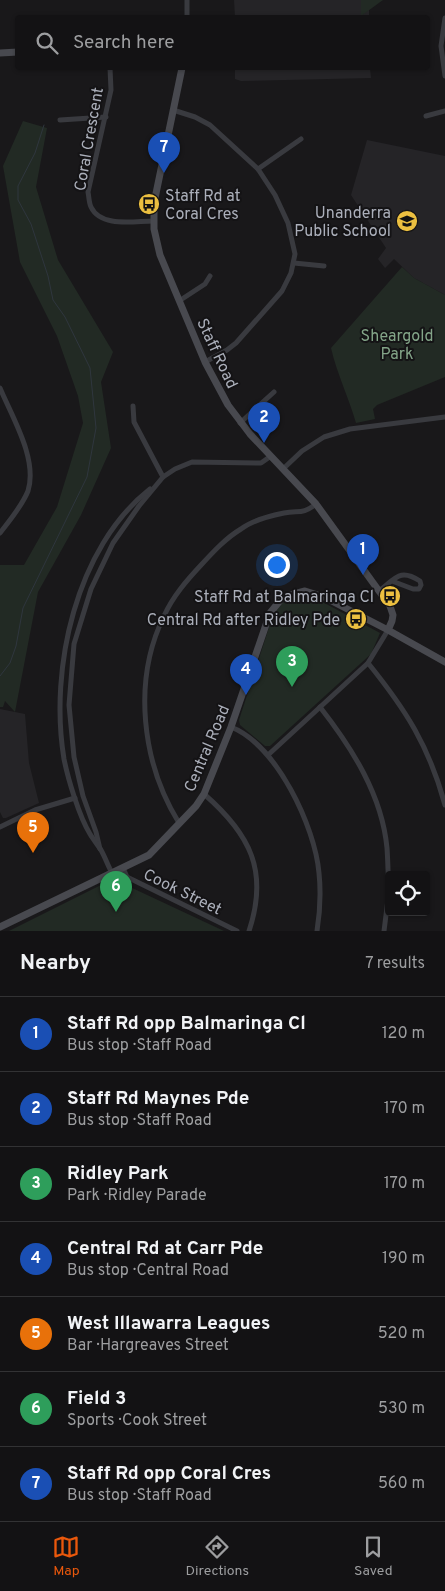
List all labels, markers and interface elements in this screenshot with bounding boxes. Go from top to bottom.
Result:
search box [15,15,430,70]
icon: search [33,29,61,57]
text: Search here [73,31,175,55]
street label: Coral Crescent [71,86,109,193]
pin: 7 [148,132,180,173]
place label: Staff Rd at Coral Cres [165,187,241,225]
bus stop icon: Staff Rd at Coral Cres [137,192,161,216]
place label: Unanderra Public School [294,204,391,242]
school or university icon: Unanderra Public School [395,209,419,233]
street label: Staff Road [191,315,241,392]
park label: Sheargold Park [361,327,433,365]
pin: 2 [248,402,280,443]
pin: 1 [347,534,379,575]
your location [264,552,290,578]
bus stop icon: Staff Rd at Balmaringa Cl [378,584,402,608]
place label: Staff Rd at Balmaringa Cl [194,588,374,608]
bus stop icon: Central Rd after Ridley Pde [344,607,368,631]
place label: Central Rd after Ridley Pde [147,611,340,631]
pin: 3 [276,646,308,687]
pin: 4 [230,654,262,695]
street label: Central Road [181,702,235,795]
pin: 5 [17,812,49,853]
street label: Cook Street [140,865,225,920]
pin: 6 [100,871,132,912]
map controls [385,871,430,916]
button: locate [385,871,430,916]
text: Nearby [20,950,91,977]
text: 7 results [365,954,425,974]
text: Staff Rd opp Balmaringa Cl [67,1012,306,1036]
text: 1 [33,1024,39,1044]
text: 120 m [382,1024,425,1044]
text: Bus stop · Staff Road [67,1036,212,1056]
text: Staff Rd Maynes Pde [67,1087,249,1111]
text: 2 [31,1099,41,1119]
text: 170 m [384,1099,425,1119]
text: Bus stop · Staff Road [67,1111,212,1131]
text: Ridley Park [67,1162,169,1186]
text: 3 [31,1174,41,1194]
text: 170 m [384,1174,425,1194]
text: Park · Ridley Parade [67,1186,207,1206]
text: Central Rd at Carr Pde [67,1237,263,1261]
text: 4 [31,1249,41,1269]
text: 190 m [382,1249,425,1269]
text: Bus stop · Central Road [67,1261,229,1281]
text: West Illawarra Leagues [67,1312,270,1336]
text: 5 [31,1324,41,1344]
text: 520 m [378,1324,425,1344]
text: Bar · Hargreaves Street [67,1336,229,1356]
text: Field 3 [67,1387,127,1411]
text: 6 [31,1399,41,1419]
text: 530 m [378,1399,425,1419]
text: Sports · Cook Street [67,1411,207,1431]
text: Staff Rd opp Coral Cres [67,1462,271,1486]
text: 7 [32,1474,40,1494]
text: 560 m [378,1474,425,1494]
text: Bus stop · Staff Road [67,1486,212,1506]
tab: Map [52,1533,80,1580]
tab: Directions [185,1533,249,1580]
tab: Saved [354,1533,393,1580]

